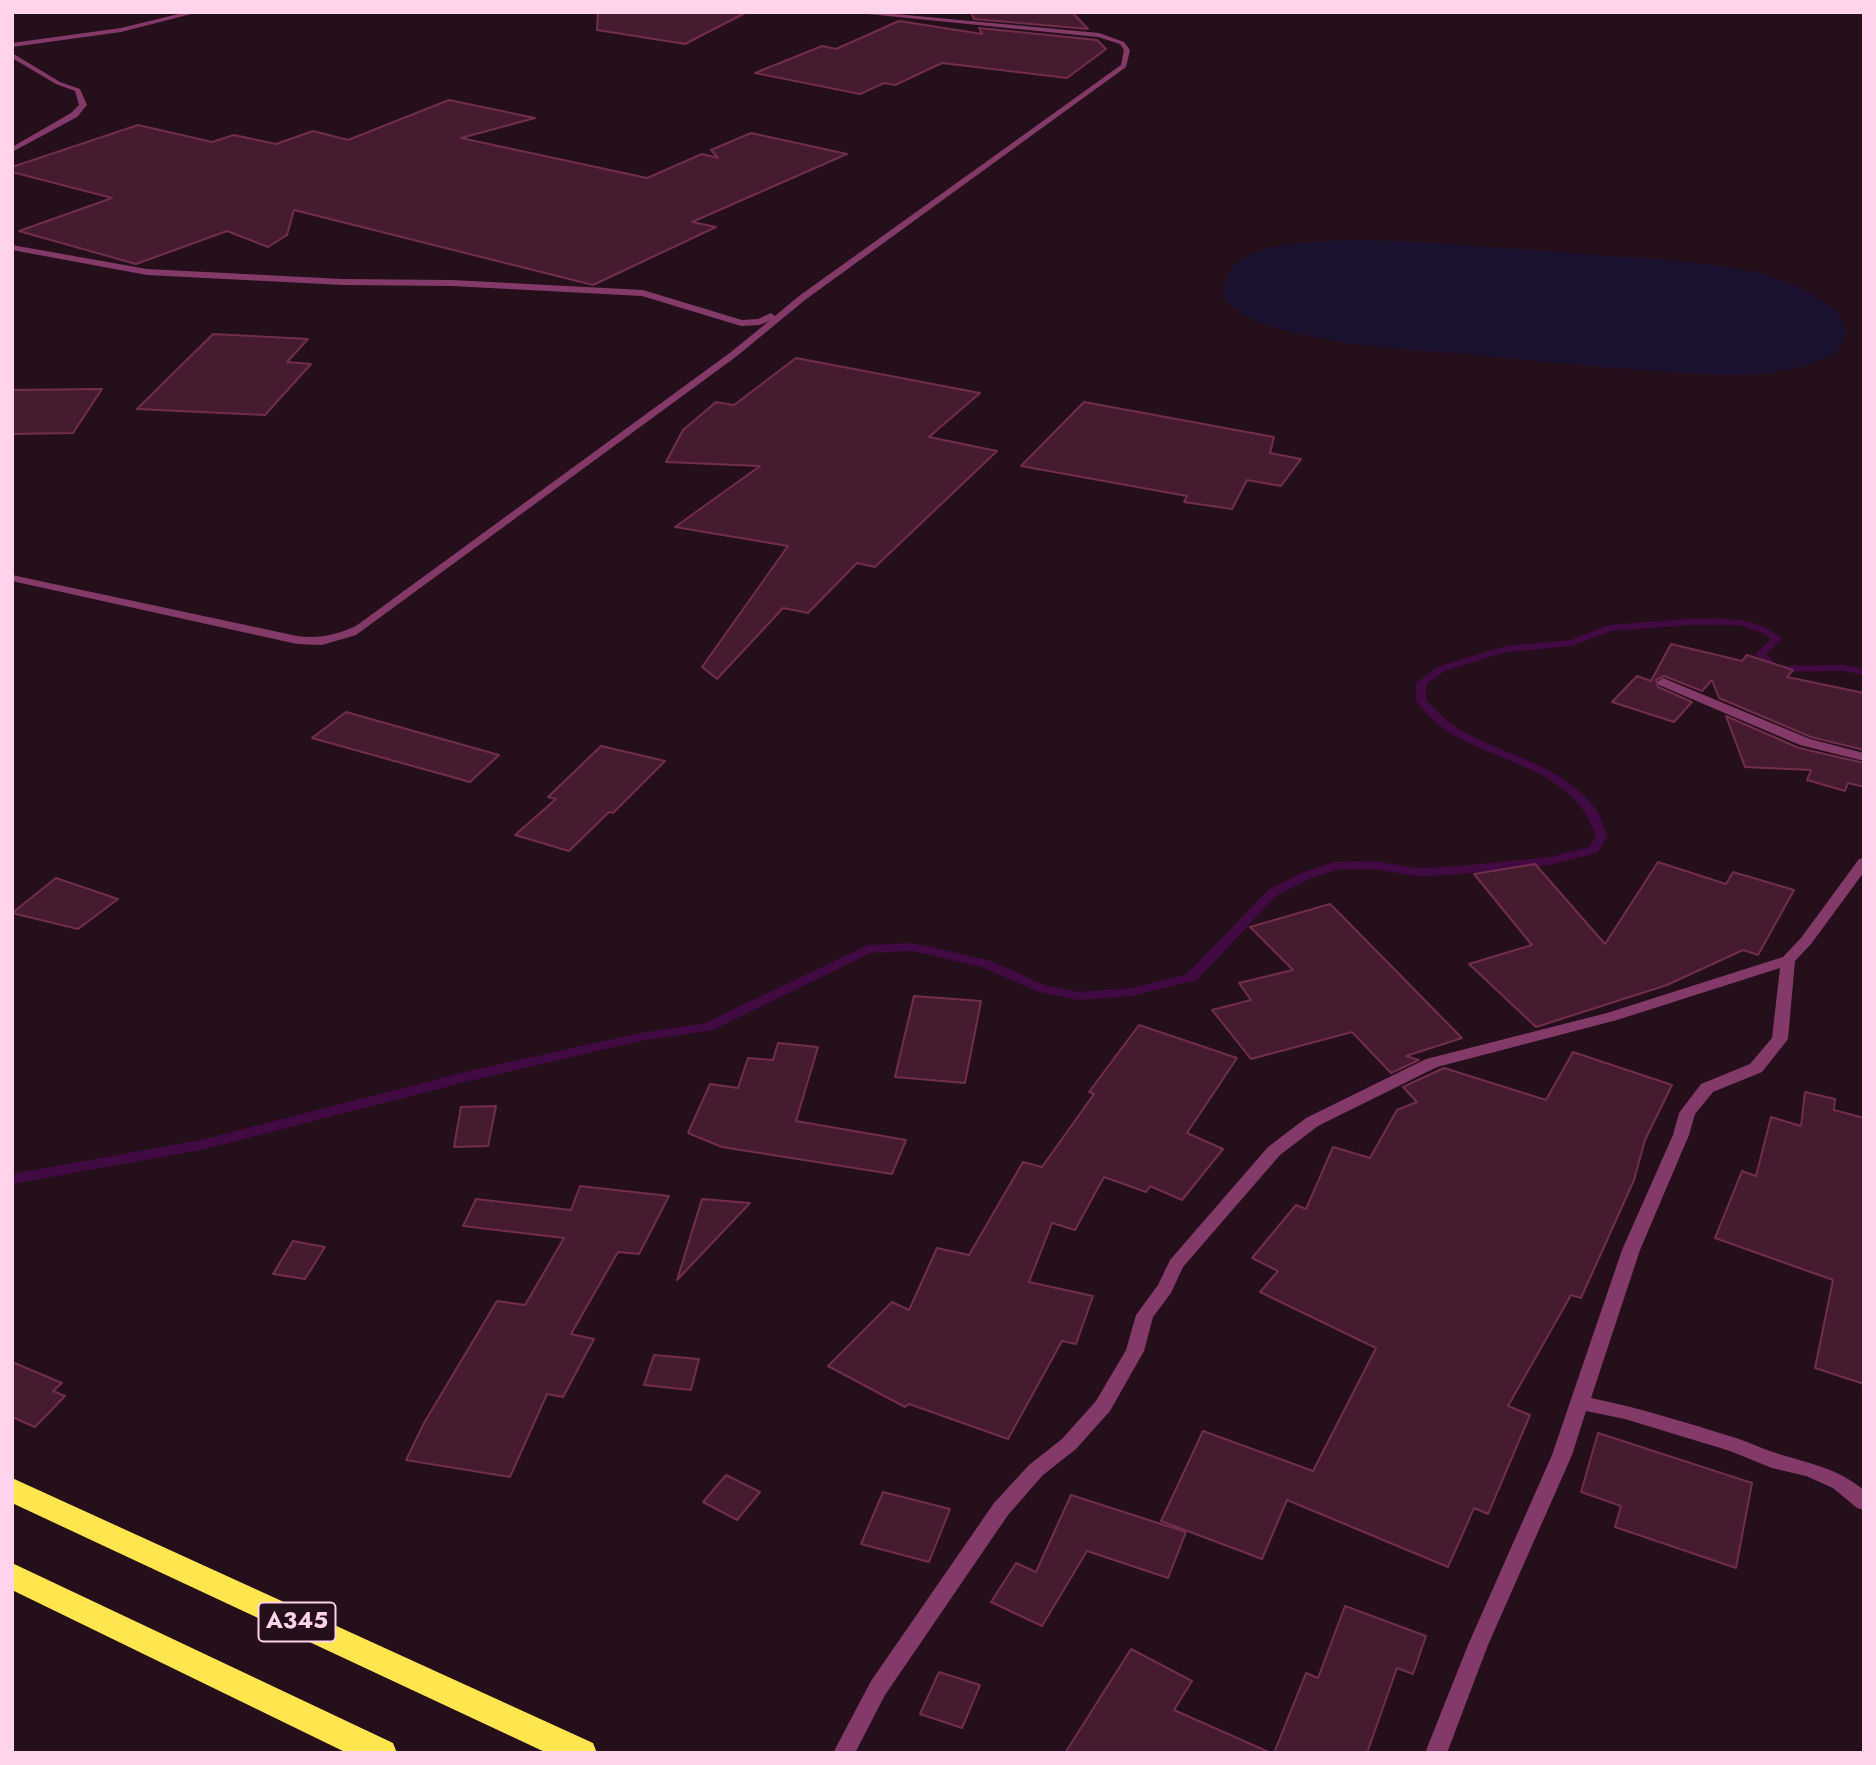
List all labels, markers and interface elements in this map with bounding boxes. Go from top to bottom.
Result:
road number: A345 [258,1602,336,1642]

